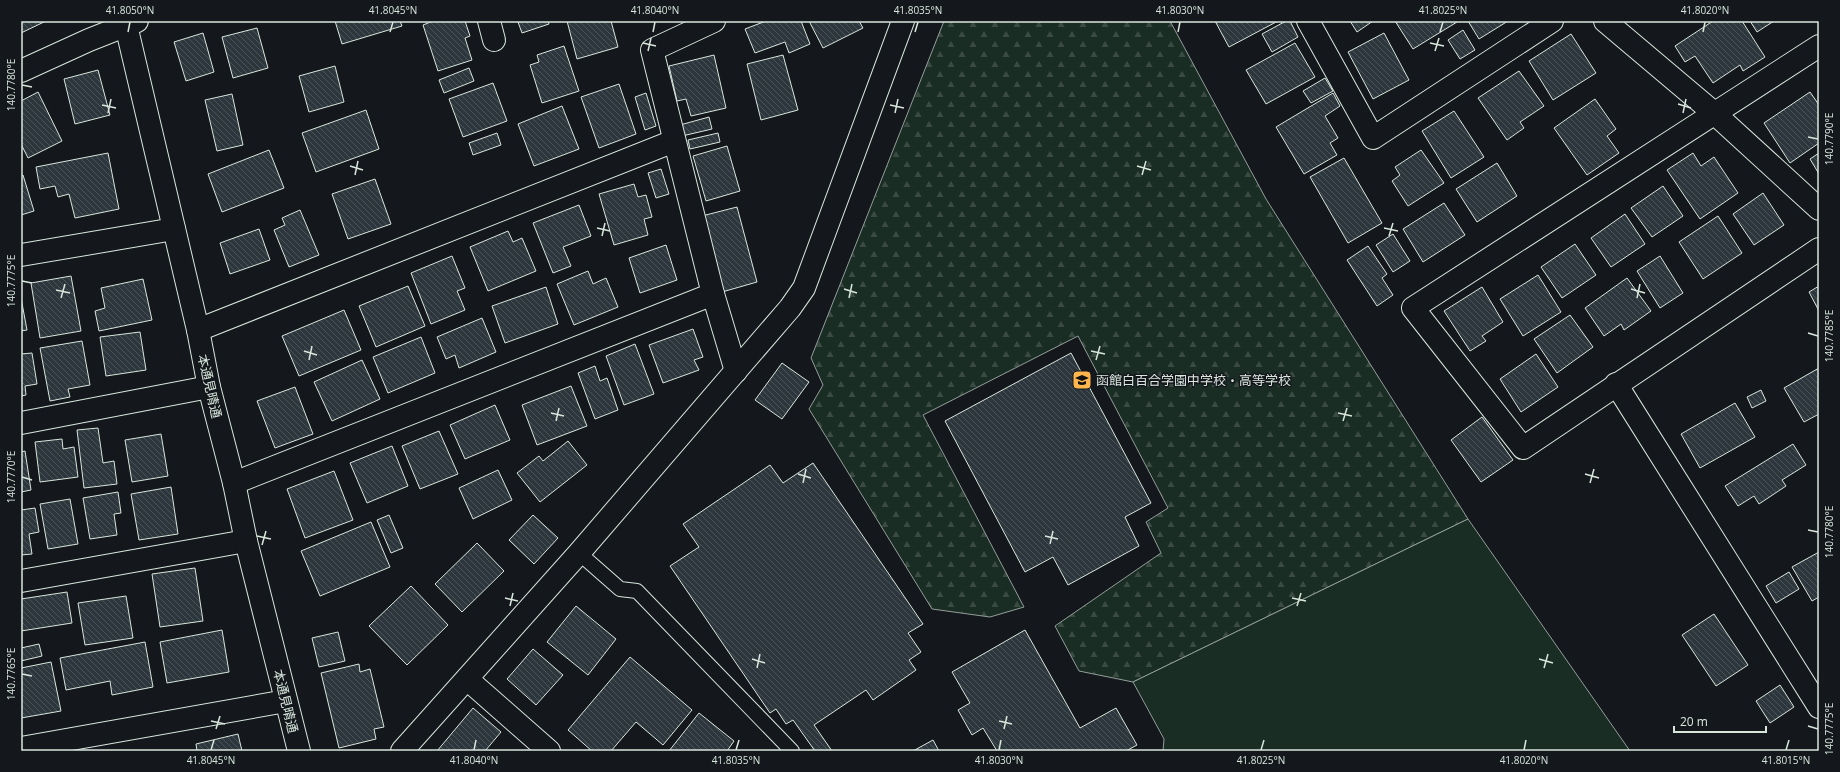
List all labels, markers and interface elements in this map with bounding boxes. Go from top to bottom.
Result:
text: 41.8050°N [106,3,154,17]
text: 41.8045°N [369,3,417,17]
text: 41.8040°N [631,3,679,17]
text: 41.8035°N [894,3,942,17]
text: 41.8030°N [1156,3,1204,17]
text: 41.8025°N [1419,3,1467,17]
text: 41.8020°N [1681,3,1729,17]
text: 140.7780°E [4,59,18,111]
text: 140.7790°E [1822,113,1836,165]
text: 140.7775°E [4,255,18,307]
text: 140.7785°E [1822,310,1836,362]
street label: 本通見晴通 [194,352,226,420]
school or university icon: 函館白百合学園中学校・高等学校 [1071,369,1093,391]
place label: 函館白百合学園中学校・高等学校 [1096,371,1291,389]
text: 140.7770°E [4,451,18,503]
text: 140.7780°E [1822,506,1836,558]
text: 140.7765°E [4,648,18,700]
street label: 本通見晴通 [269,667,303,735]
text: 140.7775°E [1822,703,1836,755]
scale bar [1674,708,1766,734]
text: 20 m [1680,713,1708,730]
text: 41.8045°N [187,753,235,767]
text: 41.8040°N [450,753,498,767]
text: 41.8035°N [712,753,760,767]
text: 41.8030°N [975,753,1023,767]
text: 41.8025°N [1237,753,1285,767]
text: 41.8020°N [1500,753,1548,767]
text: 41.8015°N [1762,753,1810,767]

